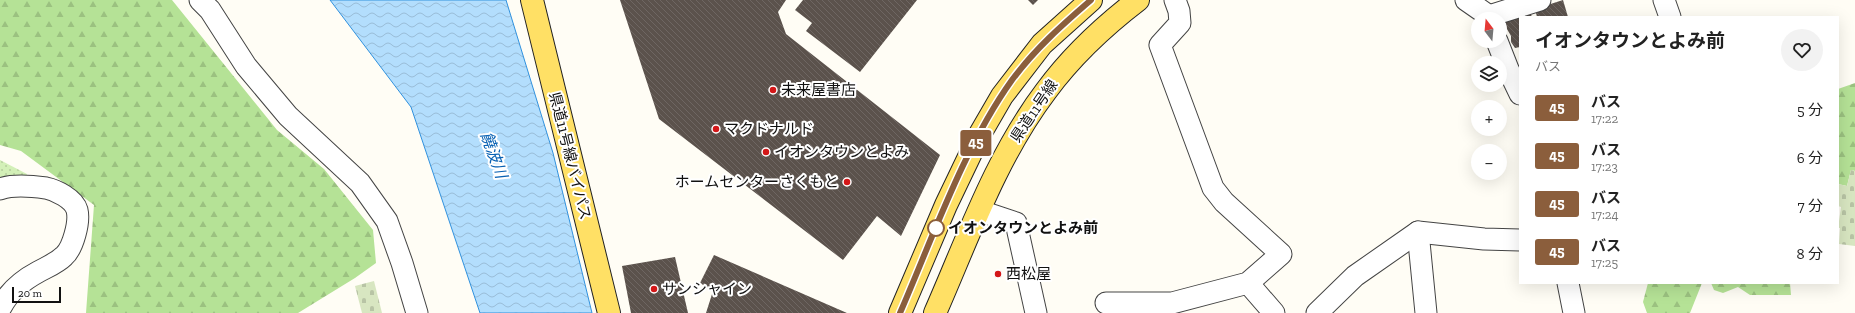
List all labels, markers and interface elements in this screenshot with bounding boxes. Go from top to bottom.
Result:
north arrow [1471,12,1507,48]
map controls [1471,12,1507,180]
text: イオンタウンとよみ前 [1535,29,1725,52]
button: heart [1781,29,1823,71]
button: layers [1471,56,1507,92]
text: バス [1535,59,1561,74]
street label: 県道11号線 [1007,76,1061,146]
place label: 未来屋書店 [781,81,856,99]
marker: 未来屋書店 [768,85,778,95]
street label: 県道11号線バイパス [545,90,595,222]
text: バス [1591,93,1621,111]
text: 45 [1549,99,1565,116]
button: + [1471,100,1507,136]
text: 5 分 [1797,101,1823,119]
text: 17:22 [1591,111,1618,126]
place label: マクドナルド [724,120,814,138]
marker: マクドナルド [711,124,721,134]
water label: 饒波川 [477,129,512,183]
line badge: 45 [958,130,994,156]
text: 45 [968,134,984,151]
text: バス [1591,141,1621,159]
place label: イオンタウンとよみ [774,143,909,161]
button: − [1471,144,1507,180]
marker: イオンタウンとよみ [761,147,771,157]
text: 45 [1549,147,1565,164]
text: 6 分 [1797,149,1823,167]
text: 17:23 [1591,159,1618,174]
place label: ホームセンターさくもと [675,173,839,191]
marker: ホームセンターさくもと [842,177,852,187]
text: バス [1591,189,1621,207]
text: 45 [1549,195,1565,212]
text: 7 分 [1798,197,1823,215]
text: 17:24 [1591,207,1619,222]
marker: イオンタウンとよみ前 [927,219,945,237]
place label: イオンタウンとよみ前 [948,219,1098,237]
text: バス [1591,237,1621,255]
text: 45 [1549,243,1565,260]
text: 8 分 [1797,245,1823,263]
text: 17:25 [1591,255,1618,270]
place label: 西松屋 [1006,265,1051,283]
marker: 西松屋 [993,269,1003,279]
place label: サンシャイン [662,280,752,298]
marker: サンシャイン [649,284,659,294]
scale bar [12,285,61,304]
text: 20 m [18,287,42,300]

